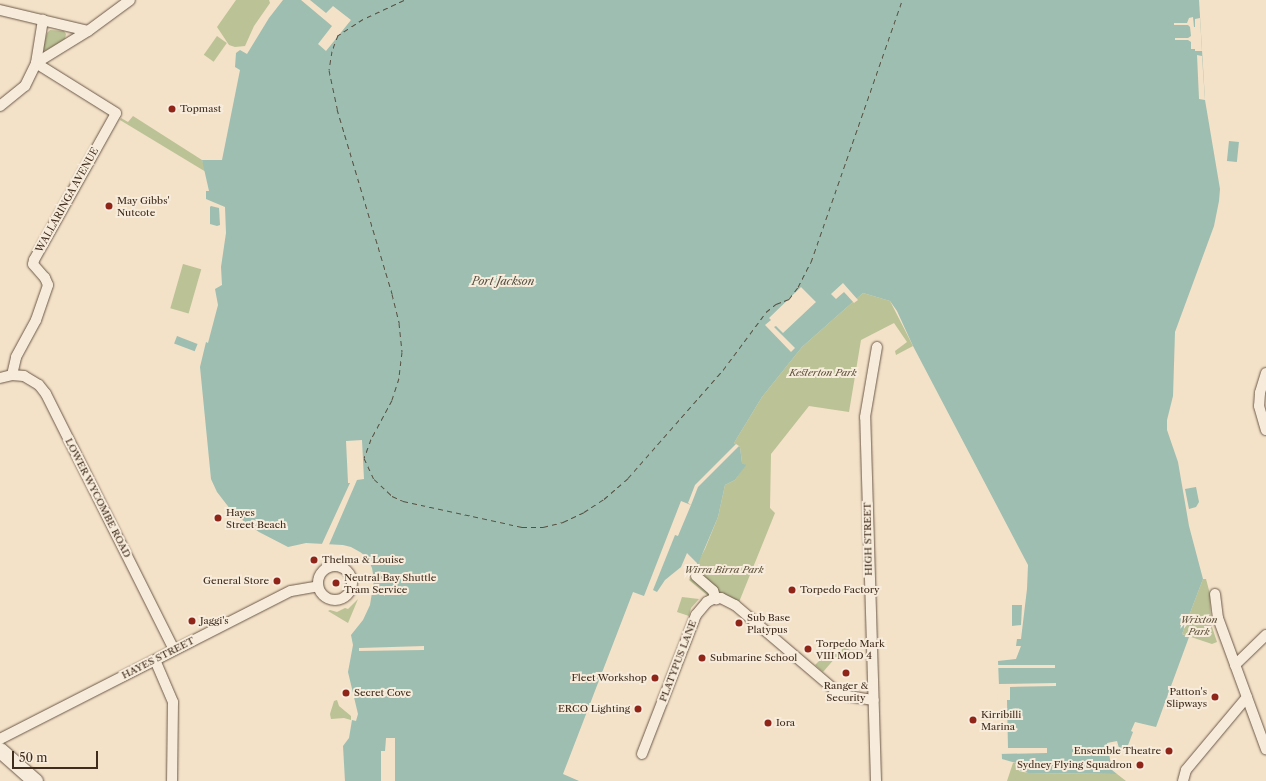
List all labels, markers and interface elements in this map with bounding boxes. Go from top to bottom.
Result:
place label: Topmast [180,103,221,115]
marker: Topmast [167,104,177,114]
street label: WALLARINGA AVENUE [33,145,101,255]
place label: May Gibbs' Nutcote [117,194,170,218]
marker: May Gibbs' Nutcote [104,201,114,211]
water label: Port Jackson [472,274,534,288]
park label: Kesterton Park [789,367,857,379]
street label: LOWER WYCOMBE ROAD [62,436,134,560]
street label: HIGH STREET [861,502,875,576]
place label: Hayes Street Beach [226,506,286,530]
marker: Hayes Street Beach [213,513,223,523]
place label: Thelma & Louise [322,554,404,566]
marker: Thelma & Louise [309,555,319,565]
park label: Wirra Birra Park [684,564,764,576]
place label: Neutral Bay Shuttle Tram Service [344,571,437,594]
place label: General Store [203,575,269,587]
marker: General Store [272,576,282,586]
marker: Neutral Bay Shuttle Tram Service [331,578,341,588]
place label: Torpedo Factory [800,584,880,596]
marker: Torpedo Factory [787,585,797,595]
place label: Sub Base Platypus [747,611,790,634]
park label: Wrixton Park [1180,613,1218,636]
place label: Jaggi's [200,615,229,627]
marker: Jaggi's [187,616,197,626]
marker: Sub Base Platypus [734,618,744,628]
street label: PLATYPUS LANE [657,619,699,703]
street label: HAYES STREET [120,635,196,681]
place label: Torpedo Mark VIII MOD 4 [816,637,885,660]
marker: Torpedo Mark VIII MOD 4 [803,644,813,654]
place label: Submarine School [710,652,797,664]
marker: Submarine School [697,653,707,663]
marker: Ranger & Security [841,668,851,678]
place label: Fleet Workshop [571,672,647,684]
marker: Fleet Workshop [650,673,660,683]
place label: Ranger & Security [824,679,868,702]
place label: Patton's Slipways [1166,685,1207,708]
place label: Secret Cove [354,687,411,699]
marker: Secret Cove [341,688,351,698]
marker: Patton's Slipways [1210,692,1220,702]
place label: ERCO Lighting [558,703,630,715]
marker: ERCO Lighting [633,704,643,714]
place label: Kirribilli Marina [981,708,1021,732]
marker: Kirribilli Marina [968,715,978,725]
place label: Iora [776,717,795,729]
marker: Iora [763,718,773,728]
scale bar [14,743,100,769]
place label: Ensemble Theatre [1073,745,1161,757]
marker: Ensemble Theatre [1164,746,1174,756]
text: 50 m [19,750,48,765]
place label: Sydney Flying Squadron [1017,759,1132,771]
marker: Sydney Flying Squadron [1135,760,1145,770]

